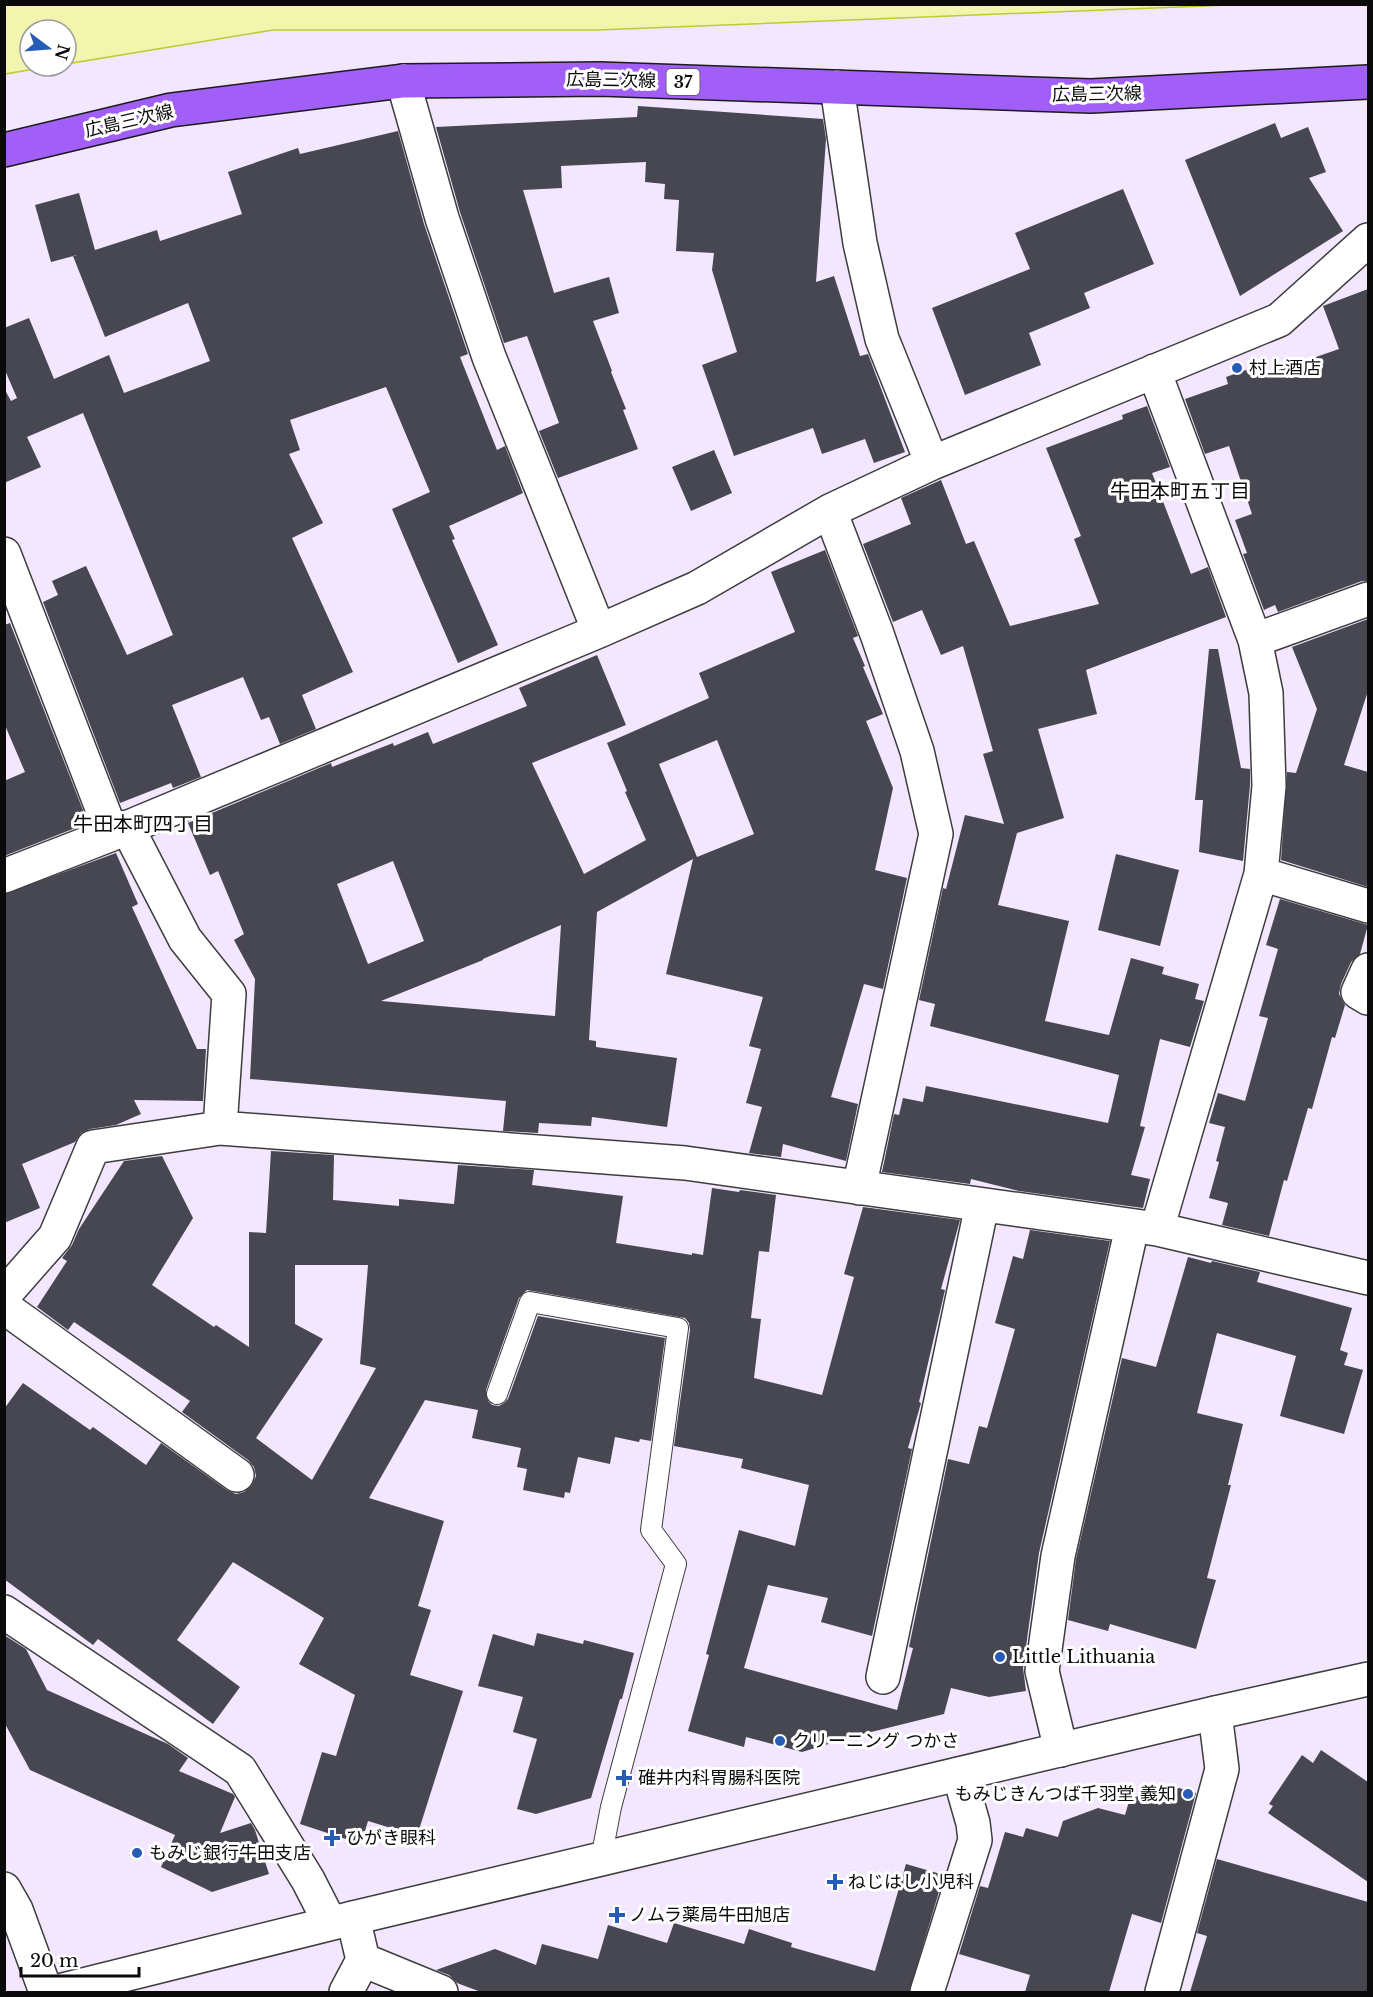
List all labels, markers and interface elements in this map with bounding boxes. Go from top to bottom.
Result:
north arrow [18,18,78,78]
text: N [51,42,74,62]
street label: 広島三次線 [566,68,656,92]
road number: 37 [666,69,700,95]
street label: 広島三次線 [1052,82,1142,106]
street label: 広島三次線 [83,100,175,142]
place label: 村上酒店 [1249,357,1321,379]
marker: 村上酒店 [1230,361,1244,375]
district label: 牛田本町五丁目 [1110,479,1250,503]
district label: 牛田本町四丁目 [73,812,213,836]
place label: Little Lithuania [1012,1646,1155,1668]
marker: Little Lithuania [993,1650,1007,1664]
place label: クリーニング つかさ [792,1730,959,1752]
marker: クリーニング つかさ [773,1734,787,1748]
place label: 碓井内科胃腸科医院 [638,1767,800,1789]
marker: 碓井内科胃腸科医院 [615,1769,633,1787]
place label: もみじきんつば千羽堂 義知 [955,1783,1176,1805]
marker: もみじきんつば千羽堂 義知 [1181,1787,1195,1801]
place label: ひがき眼科 [346,1827,436,1849]
marker: ひがき眼科 [323,1829,341,1847]
place label: もみじ銀行牛田支店 [149,1842,311,1864]
marker: もみじ銀行牛田支店 [130,1846,144,1860]
place label: ねじはし小児科 [848,1871,974,1893]
marker: ねじはし小児科 [826,1873,844,1891]
place label: ノムラ薬局牛田旭店 [629,1904,790,1926]
marker: ノムラ薬局牛田旭店 [610,1908,624,1922]
scale bar [21,1940,140,1978]
text: 20 m [30,1950,78,1972]

